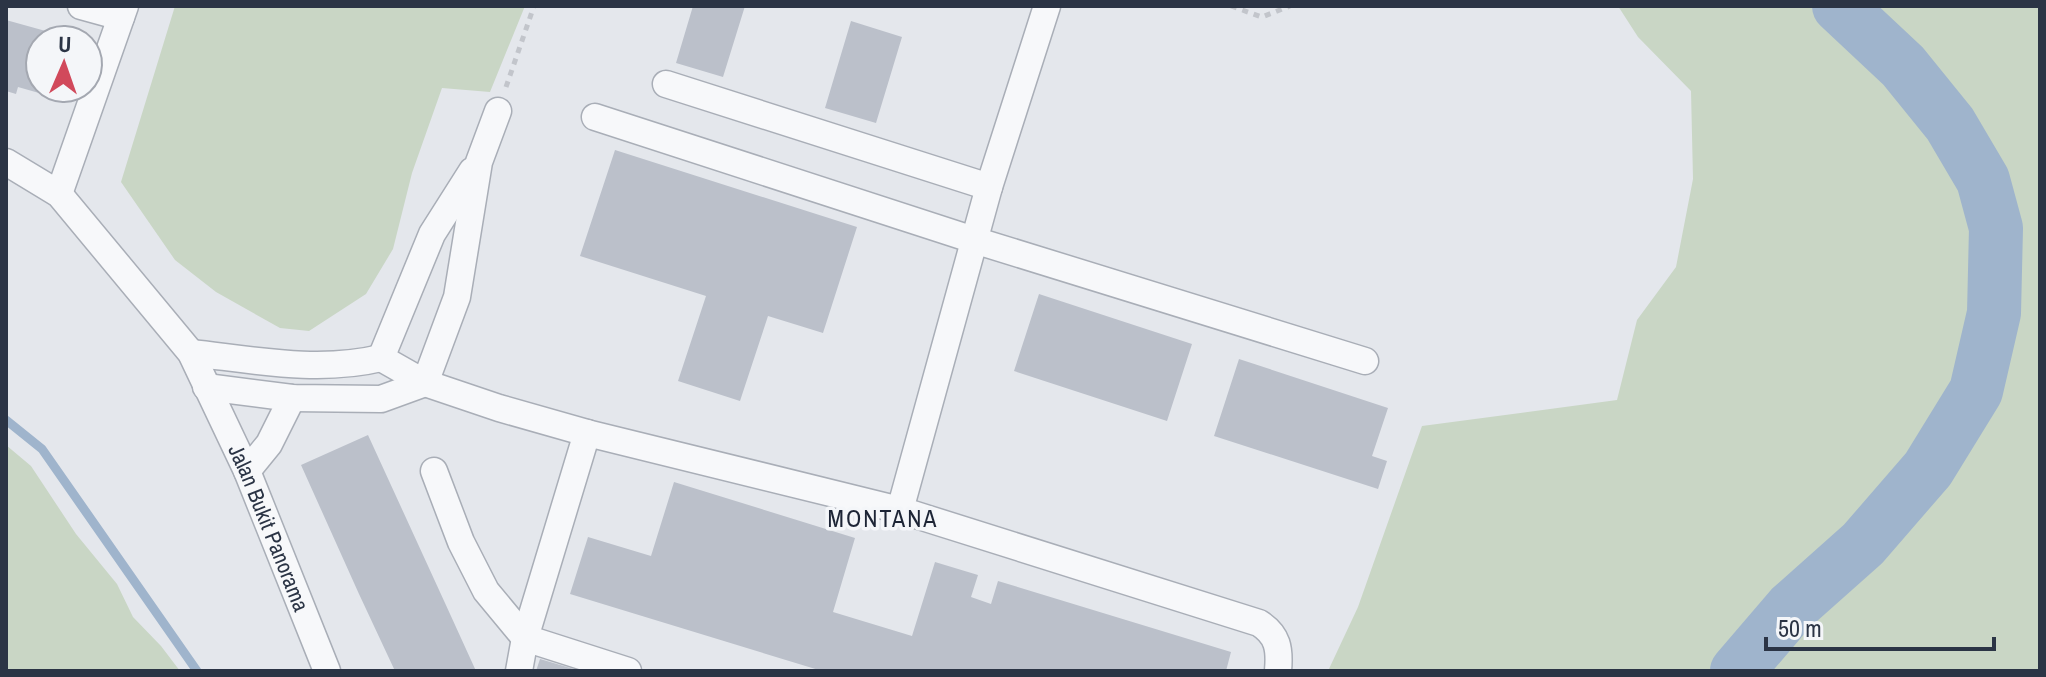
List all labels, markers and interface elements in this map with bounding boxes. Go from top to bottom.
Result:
north arrow [24,24,104,104]
text: U [58,29,72,59]
street label: Jalan Bukit Panorama [221,439,317,616]
district label: MONTANA [828,502,938,534]
scale bar [1766,601,1994,651]
text: 50 m [1778,612,1822,644]

